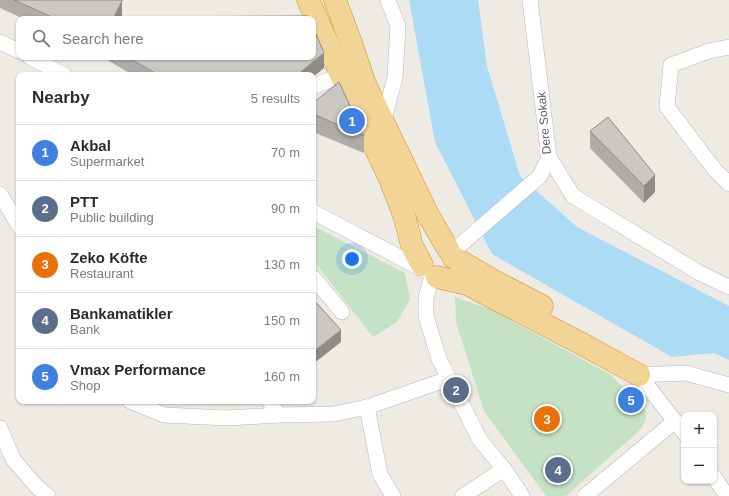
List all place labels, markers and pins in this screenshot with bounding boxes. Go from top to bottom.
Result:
pin: 1 [339,106,365,136]
pin: 2 [443,375,469,405]
pin: 5 [618,385,644,415]
pin: 3 [534,404,560,434]
pin: 4 [545,455,571,485]

